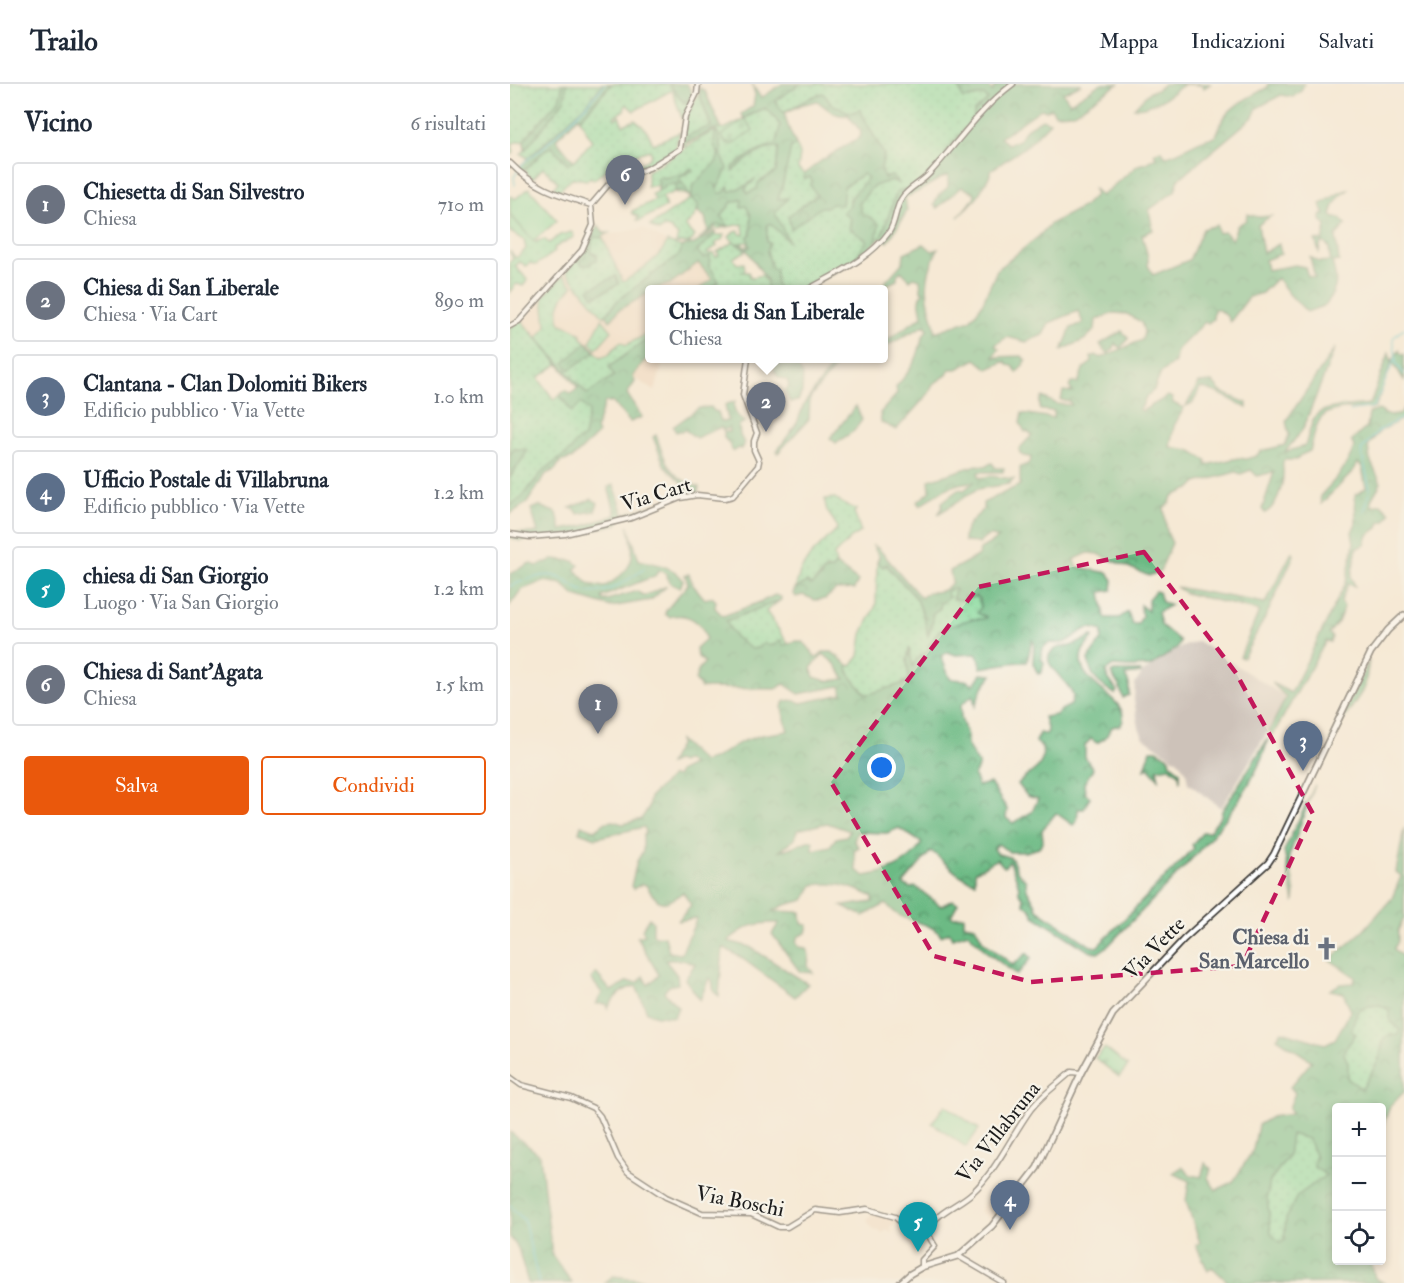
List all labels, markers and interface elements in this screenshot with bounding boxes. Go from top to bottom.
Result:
text: Trailo [30,24,98,59]
text: Mappa [1099,28,1158,55]
text: Indicazioni [1191,28,1285,55]
text: Salvati [1318,28,1374,55]
text: Vicino [24,107,92,139]
text: 6 risultati [410,111,486,136]
pin: 6 [606,156,644,205]
text: Chiesetta di San Silvestro [83,178,304,206]
text: 1 [42,192,49,217]
text: 710 m [438,192,484,217]
text: Chiesa [83,206,137,231]
text: Chiesa di San Liberale [83,274,279,302]
popup [645,285,888,363]
text: 2 [40,288,51,313]
text: 890 m [434,288,484,313]
text: Chiesa di San Liberale [668,298,865,326]
text: Chiesa · Via Cart [83,302,218,327]
text: Chiesa [668,326,722,351]
text: Clantana - Clan Dolomiti Bikers [83,370,367,398]
pin: 2 [746,382,786,432]
text: 3 [42,384,49,409]
text: 1.0 km [433,384,484,409]
text: Edificio pubblico · Via Vette [83,398,305,423]
text: Ufficio Postale di Villabruna [83,466,329,494]
street label: Via Cart [618,471,695,518]
text: 4 [40,480,51,505]
text: 1.2 km [434,480,484,505]
text: Edificio pubblico · Via Vette [83,494,305,519]
text: chiesa di San Giorgio [83,562,268,590]
text: 5 [41,576,50,601]
text: 1.2 km [434,576,484,601]
text: Luogo · Via San Giorgio [83,590,279,615]
text: Chiesa di Sant'Agata [83,658,263,686]
text: 6 [40,672,51,697]
text: 1.5 km [435,672,484,697]
pin: 1 [578,684,617,734]
text: Chiesa [83,686,137,711]
pin: 3 [1284,722,1322,771]
your location [867,753,896,782]
button: Salva [24,756,249,815]
button: Condividi [261,756,486,815]
street label: Via Vette [1118,911,1191,986]
place label: Chiesa di San Marcello [1199,924,1309,975]
church icon: Chiesa di San Marcello [1314,936,1340,962]
street label: Via Villabruna [950,1076,1047,1189]
map controls [1332,1103,1386,1265]
button: + [1332,1103,1386,1157]
button: − [1332,1157,1386,1211]
street label: Via Boschi [693,1180,787,1223]
pin: 4 [990,1180,1030,1230]
pin: 5 [898,1202,938,1252]
button: locate [1332,1211,1386,1265]

